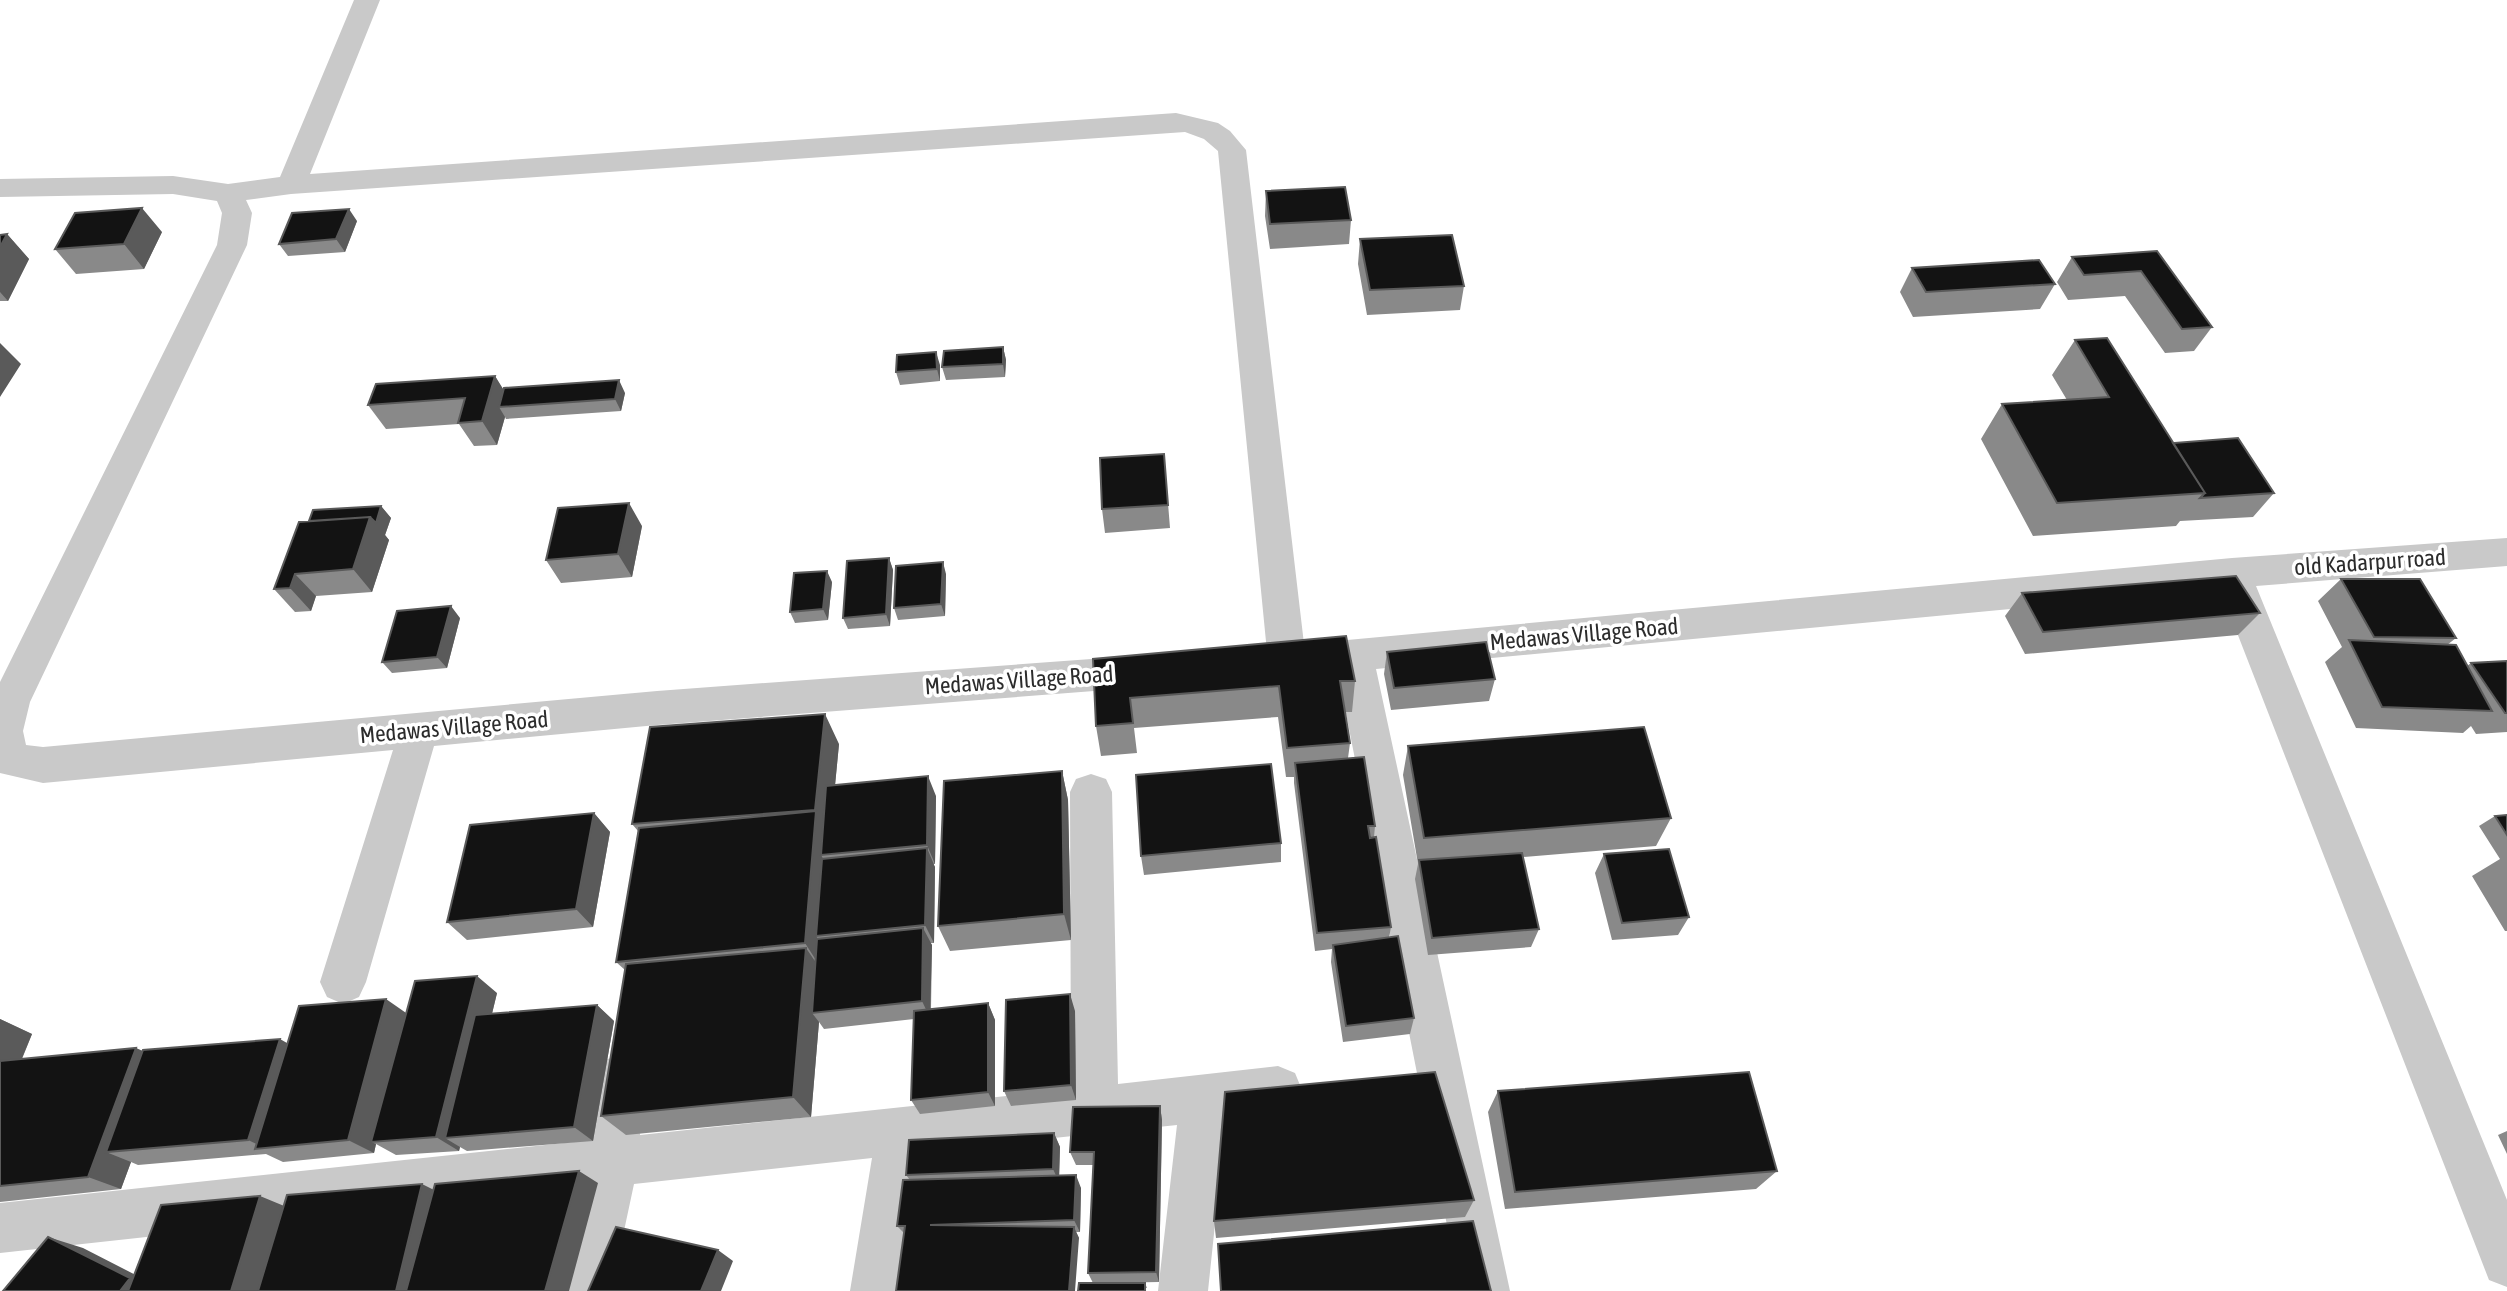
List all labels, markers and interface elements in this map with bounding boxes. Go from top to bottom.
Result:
street label: old Kadarpur road [2293,544,2447,580]
street label: Medawas Village Road [1489,613,1679,655]
street label: Medawas Village Road [924,660,1114,700]
street label: Medawas Village Road [359,706,549,748]

